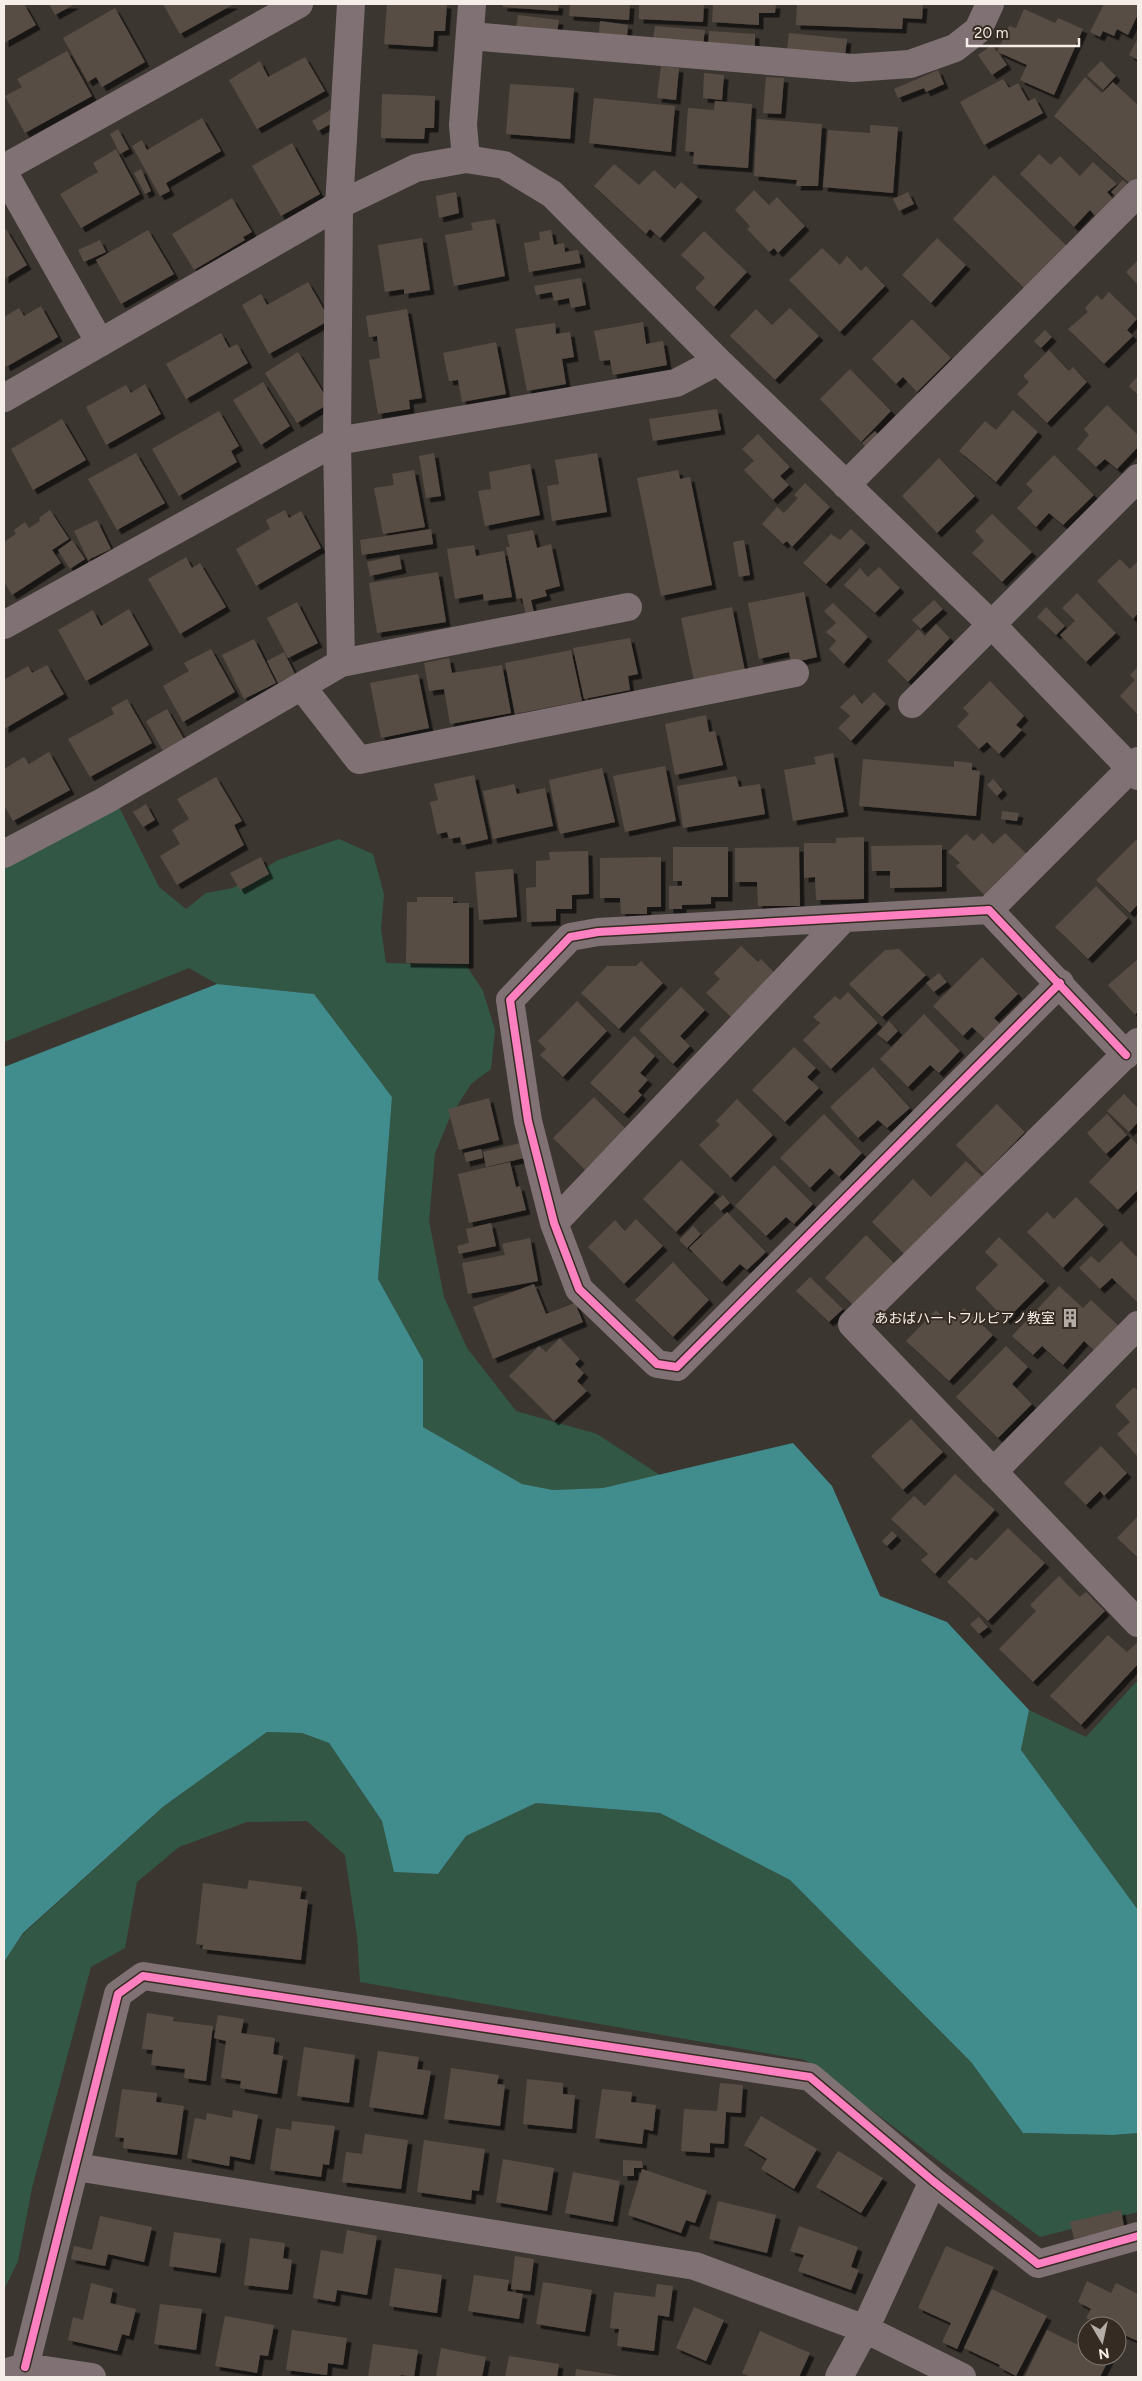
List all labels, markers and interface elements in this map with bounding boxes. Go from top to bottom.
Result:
scale bar [967,15,1080,47]
text: 20 m [974,24,1008,42]
building icon: あおばハートフルピアノ教室 [1059,1307,1081,1329]
place label: あおばハートフルピアノ教室 [874,1310,1055,1327]
north arrow [1077,2316,1127,2366]
text: N [1097,2344,1111,2363]

